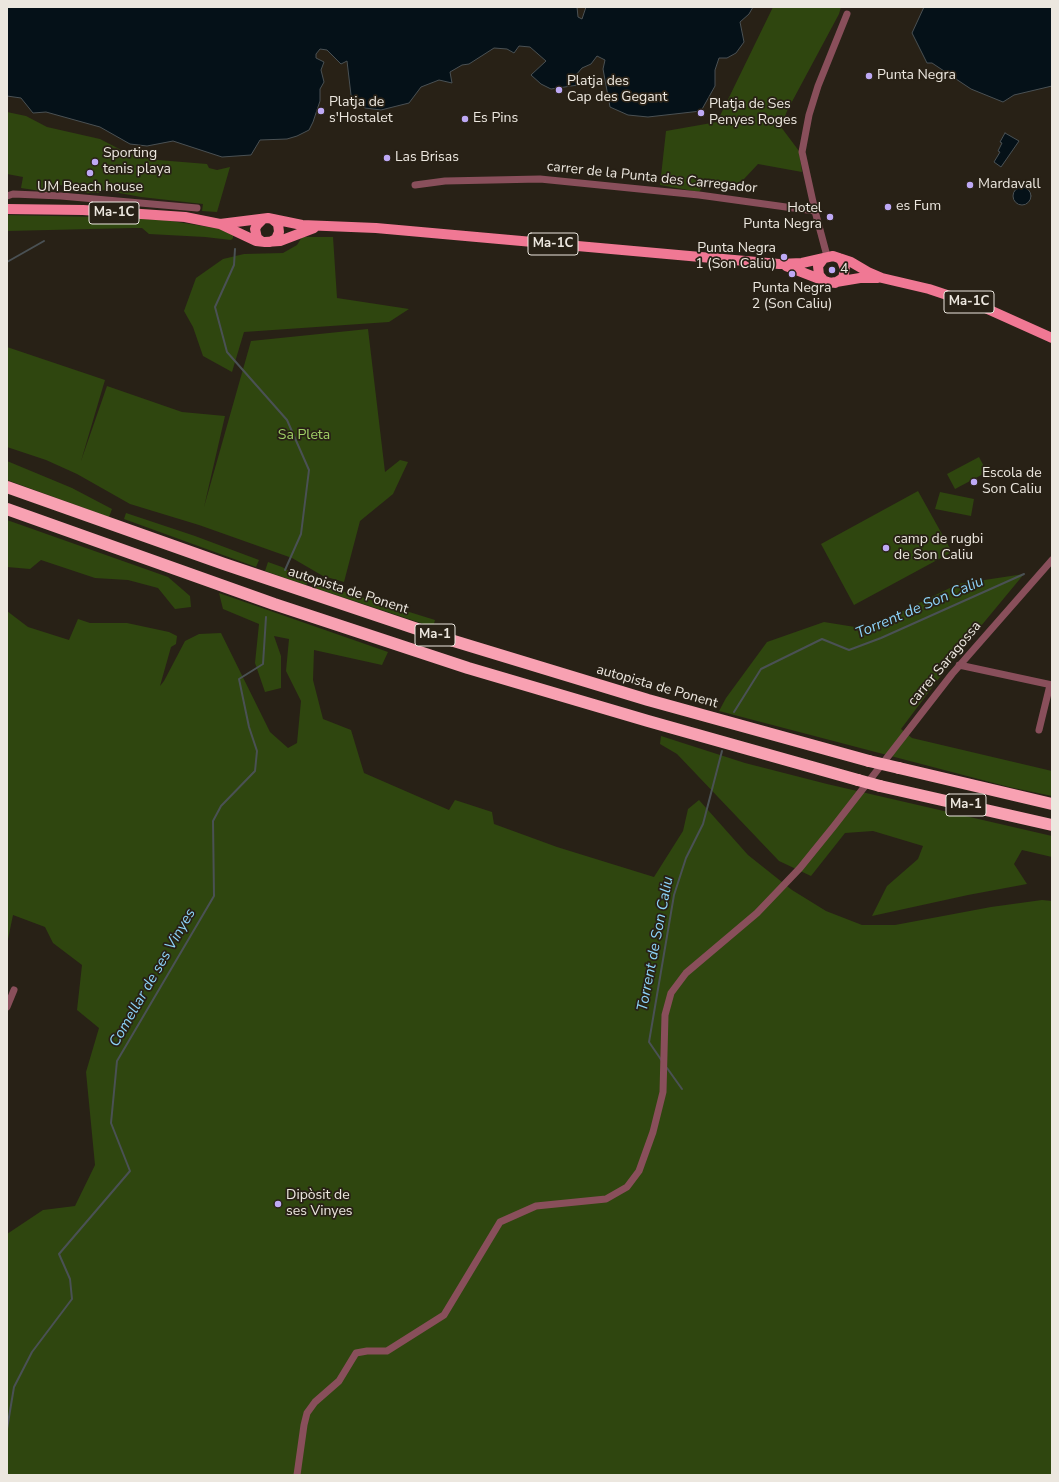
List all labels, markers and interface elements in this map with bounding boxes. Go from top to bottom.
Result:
place label: Punta Negra [877,68,956,84]
marker: Punta Negra [864,71,874,81]
place label: Platja des Cap des Gegant [567,74,667,106]
marker: Platja des Cap des Gegant [554,85,564,95]
place label: Platja de s'Hostalet [329,95,393,128]
place label: Platja de Ses Penyes Roges [709,97,797,130]
marker: Platja de s'Hostalet [316,106,326,116]
marker: Platja de Ses Penyes Roges [696,108,706,118]
place label: Es Pins [473,111,518,127]
marker: Es Pins [460,114,470,124]
place label: Sporting tenis playa [103,146,171,178]
place label: Las Brisas [395,150,459,166]
marker: Las Brisas [382,153,392,163]
marker: Sporting tenis playa [90,157,100,167]
street label: carrer de la Punta des Carregador [546,159,758,197]
marker: UM Beach house [85,168,95,178]
place label: Mardavall [978,177,1041,193]
place label: UM Beach house [37,180,143,196]
marker: Mardavall [965,180,975,190]
place label: es Fum [896,199,941,215]
place label: Hotel Punta Negra [743,201,822,234]
road number: Ma-1C [89,202,139,224]
marker: es Fum [883,202,893,212]
marker: Hotel Punta Negra [825,212,835,222]
road number: Ma-1C [528,233,578,255]
place label: Punta Negra 1 (Son Caliu) [695,241,776,274]
marker: Punta Negra 1 (Son Caliu) [779,252,789,262]
place label: 4 [840,262,848,278]
marker: 4 [827,265,837,275]
marker: Punta Negra 2 (Son Caliu) [787,269,797,279]
place label: Punta Negra 2 (Son Caliu) [752,281,832,314]
road number: Ma-1C [944,291,994,313]
park label: Sa Pleta [278,428,330,444]
place label: Escola de Son Caliu [982,466,1042,498]
marker: Escola de Son Caliu [969,477,979,487]
place label: camp de rugbi de Son Caliu [894,532,983,564]
marker: camp de rugbi de Son Caliu [881,543,891,553]
street label: autopista de Ponent [286,564,410,618]
water label: Torrent de Son Caliu [853,573,987,643]
street label: carrer Saragossa [905,618,985,710]
road number: Ma-1 [415,624,455,646]
street label: autopista de Ponent [594,662,720,712]
road number: Ma-1 [946,794,986,816]
water label: Torrent de Son Caliu [634,875,678,1013]
water label: Comellar de ses Vinyes [106,906,200,1050]
place label: Dipòsit de ses Vinyes [286,1188,353,1220]
marker: Dipòsit de ses Vinyes [273,1199,283,1209]

